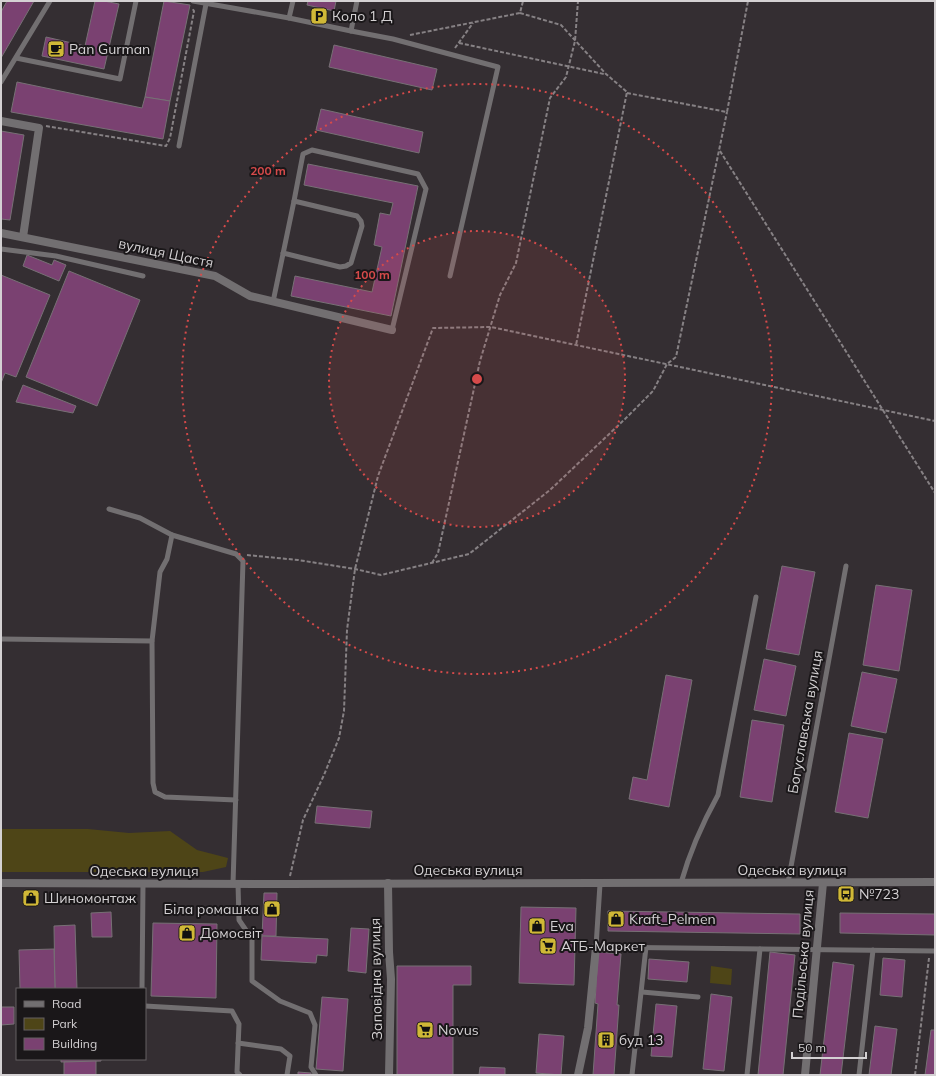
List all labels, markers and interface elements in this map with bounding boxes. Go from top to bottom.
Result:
parking icon: Коло 1 Д [309,6,329,26]
place label: Коло 1 Д [332,7,392,25]
cafe icon: Pan Gurman [46,39,66,59]
place label: Pan Gurman [69,40,150,58]
text: 200 m [250,163,286,178]
street label: вулиця Щастя [117,234,215,272]
text: 100 m [354,267,390,282]
centre of rings [470,372,484,386]
street label: Богуславська вулиця [784,649,826,795]
street label: Одеська вулиця [413,861,523,879]
street label: Одеська вулиця [737,861,847,879]
street label: Одеська вулиця [89,862,199,880]
bus stop icon: №723 [836,884,856,904]
place label: №723 [859,885,899,903]
shop icon: Шиномонтаж [21,888,41,908]
place label: Шиномонтаж [44,889,137,907]
street label: Подільська вулиця [788,889,818,1019]
shop icon: Біла ромашка [262,899,282,919]
place label: Біла ромашка [163,900,259,918]
shop icon: Kraft_Pelmen [606,909,626,929]
place label: Kraft_Pelmen [629,910,716,928]
shop icon: Eva [527,916,547,936]
place label: Eva [550,917,574,935]
street label: Заповідна вулиця [366,918,386,1040]
shop icon: Домосвіт [177,923,197,943]
place label: Домосвіт [200,924,262,942]
supermarket icon: АТБ-Маркет [538,936,558,956]
place label: АТБ-Маркет [561,937,645,955]
legend [16,988,146,1060]
text: Road [52,996,81,1011]
text: Park [52,1016,78,1031]
supermarket icon: Novus [415,1020,435,1040]
place label: Novus [438,1021,479,1039]
building icon: буд 13 [596,1030,616,1050]
place label: буд 13 [619,1031,663,1049]
scale bar [792,1034,866,1060]
text: Building [52,1036,97,1051]
text: 50 m [798,1040,826,1055]

